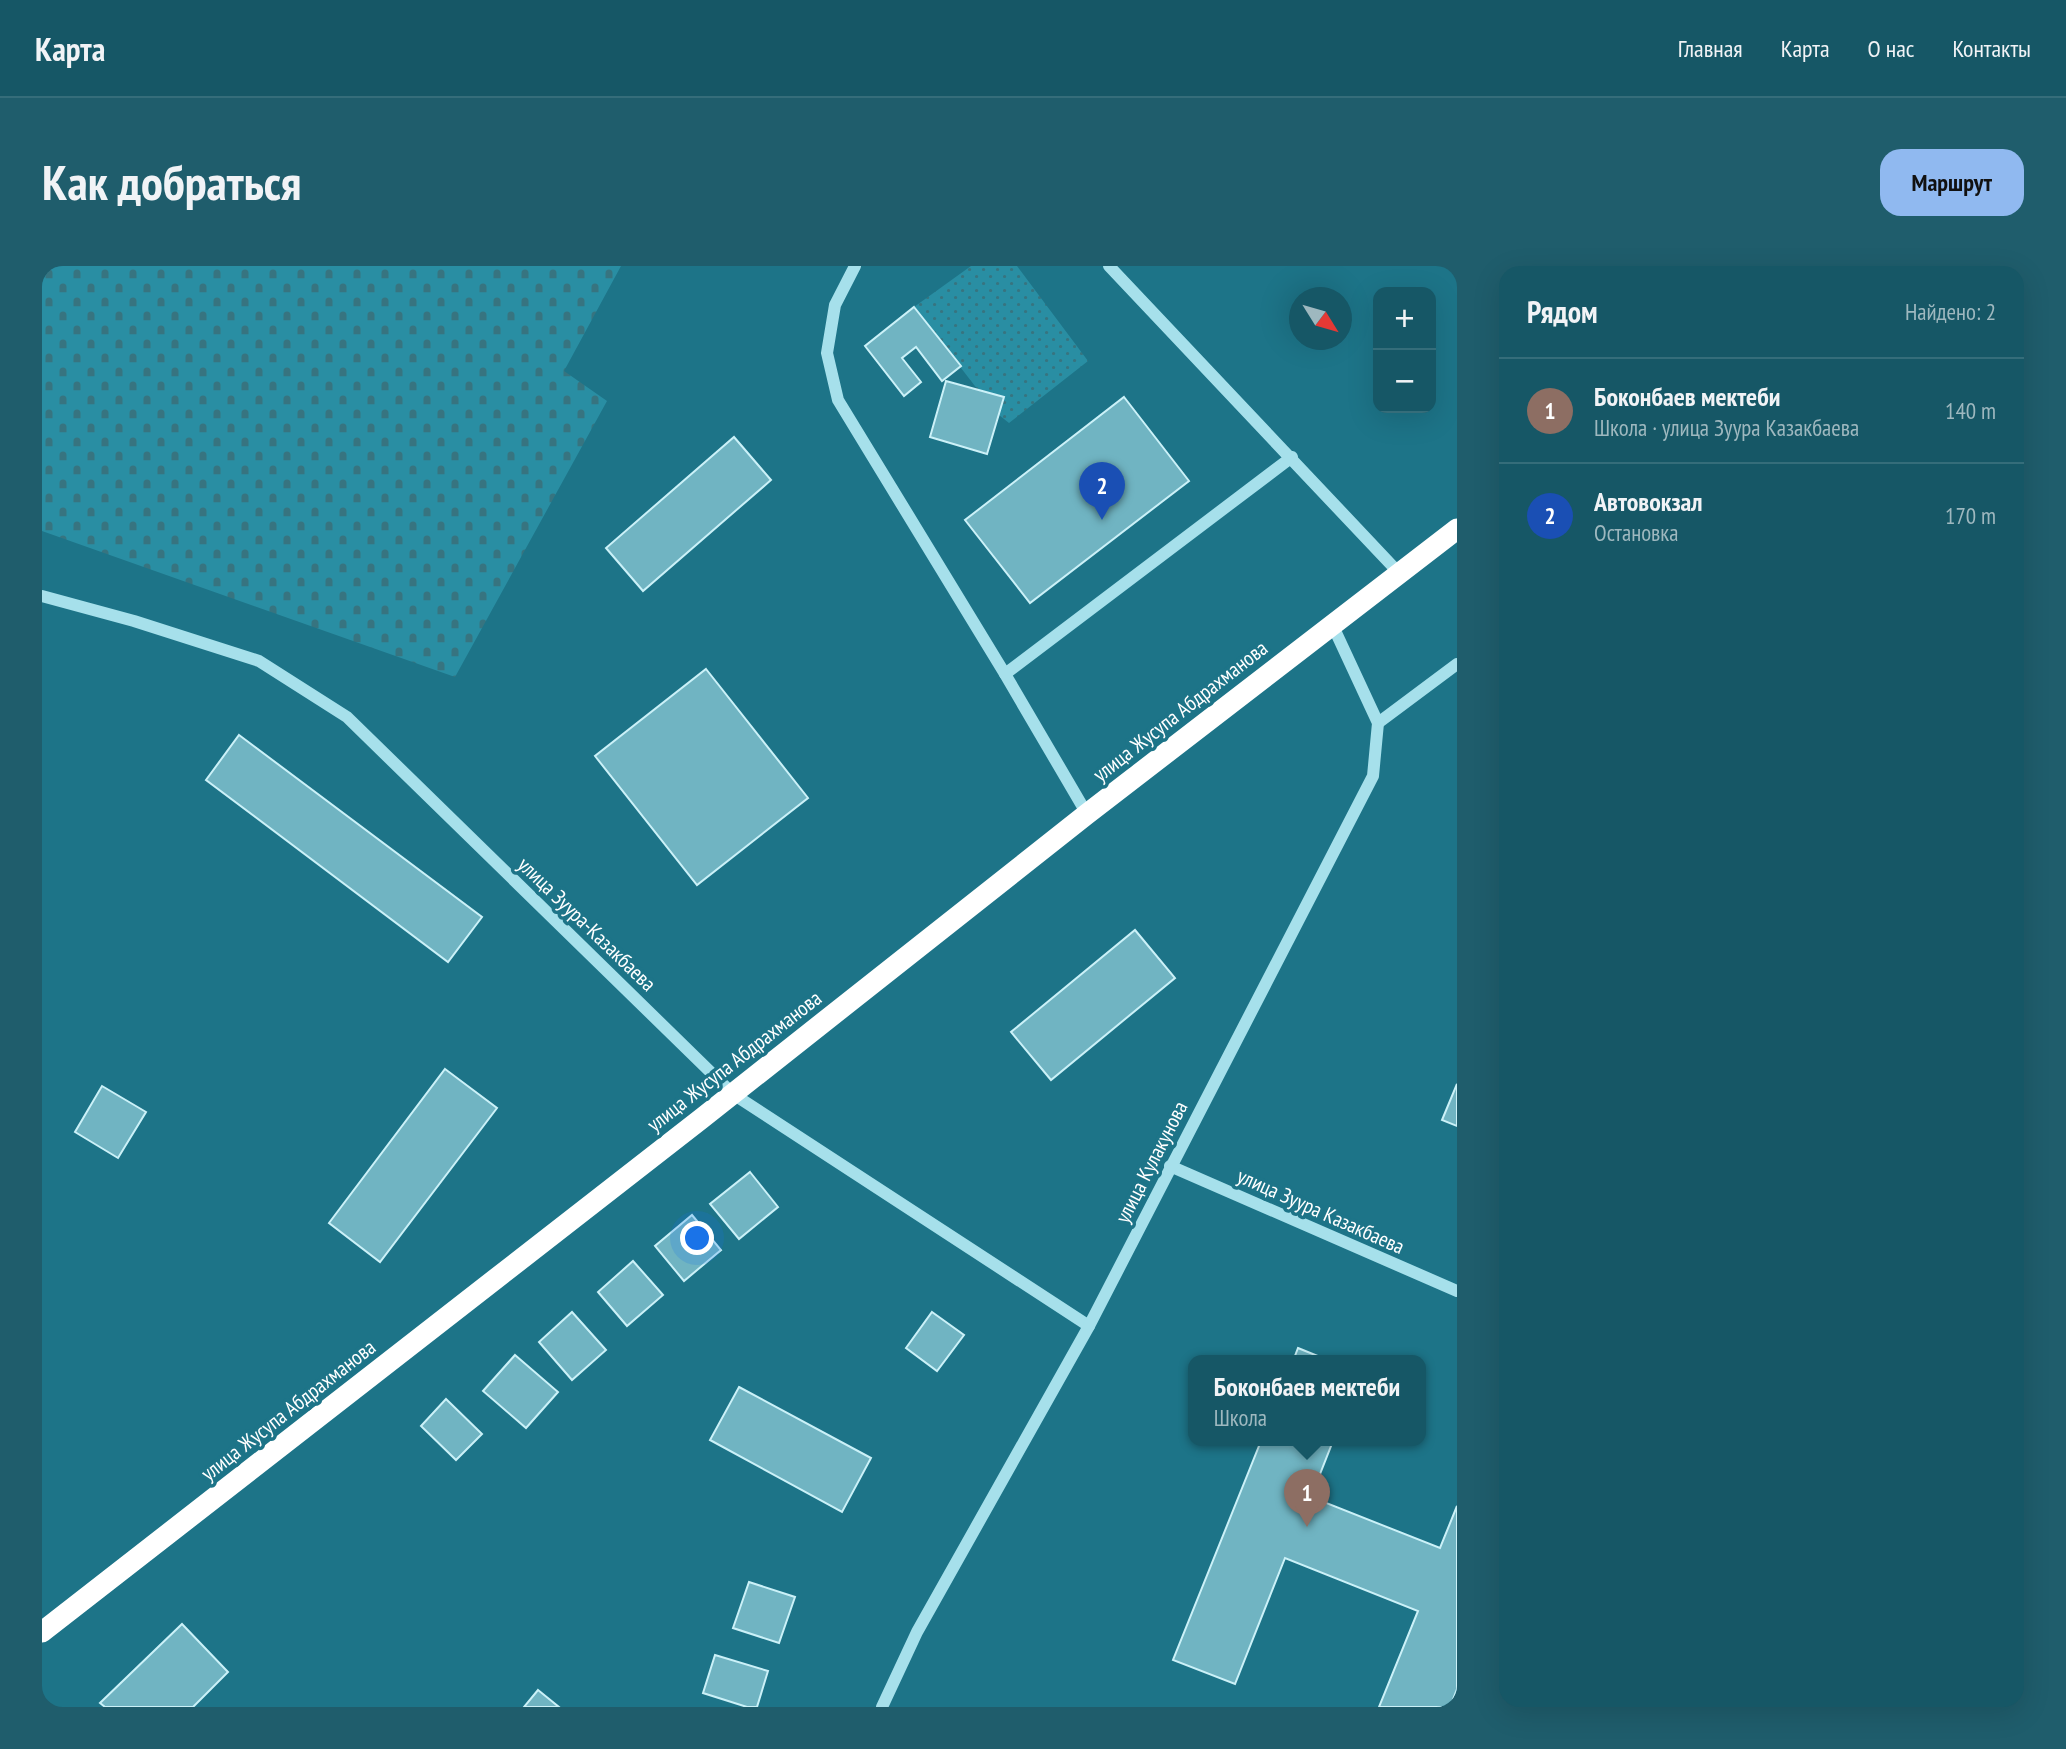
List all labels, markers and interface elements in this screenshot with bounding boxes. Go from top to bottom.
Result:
text: Карта [35,27,105,70]
text: Главная [1678,33,1743,64]
text: Карта [1781,33,1830,64]
text: О нас [1868,33,1914,64]
text: Контакты [1952,33,2031,64]
button: Маршрут [1880,149,2024,216]
text: Как добраться [42,150,301,214]
north arrow [1289,287,1352,350]
map controls [1373,287,1436,413]
button: + [1373,287,1436,350]
text: Рядом [1527,292,1598,331]
text: Найдено: 2 [1905,297,1996,326]
button: − [1373,350,1436,413]
text: Боконбаев мектеби [1594,380,1780,413]
text: 1 [1545,396,1556,425]
text: 140 m [1945,396,1996,425]
text: Школа · улица Зуура Казакбаева [1594,413,1859,442]
pin: 2 [1079,462,1125,520]
text: Автовокзал [1594,485,1703,518]
text: 2 [1545,501,1556,530]
text: 170 m [1945,501,1996,530]
text: Остановка [1594,518,1678,547]
street label: улица Жусупа Абдрахманова [1087,634,1273,788]
street label: улица Зуура-Казакбаева [512,851,662,997]
street label: улица Жусупа Абдрахманова [641,984,827,1138]
street label: улица Кулакунова [1109,1096,1193,1228]
street label: улица Зуура Казакбаева [1233,1162,1409,1260]
your location [680,1221,714,1255]
street label: улица Жусупа Абдрахманова [195,1333,381,1487]
popup [1188,1355,1426,1446]
text: Боконбаев мектеби [1214,1370,1400,1403]
text: Школа [1214,1403,1267,1432]
pin: 1 [1284,1469,1330,1527]

